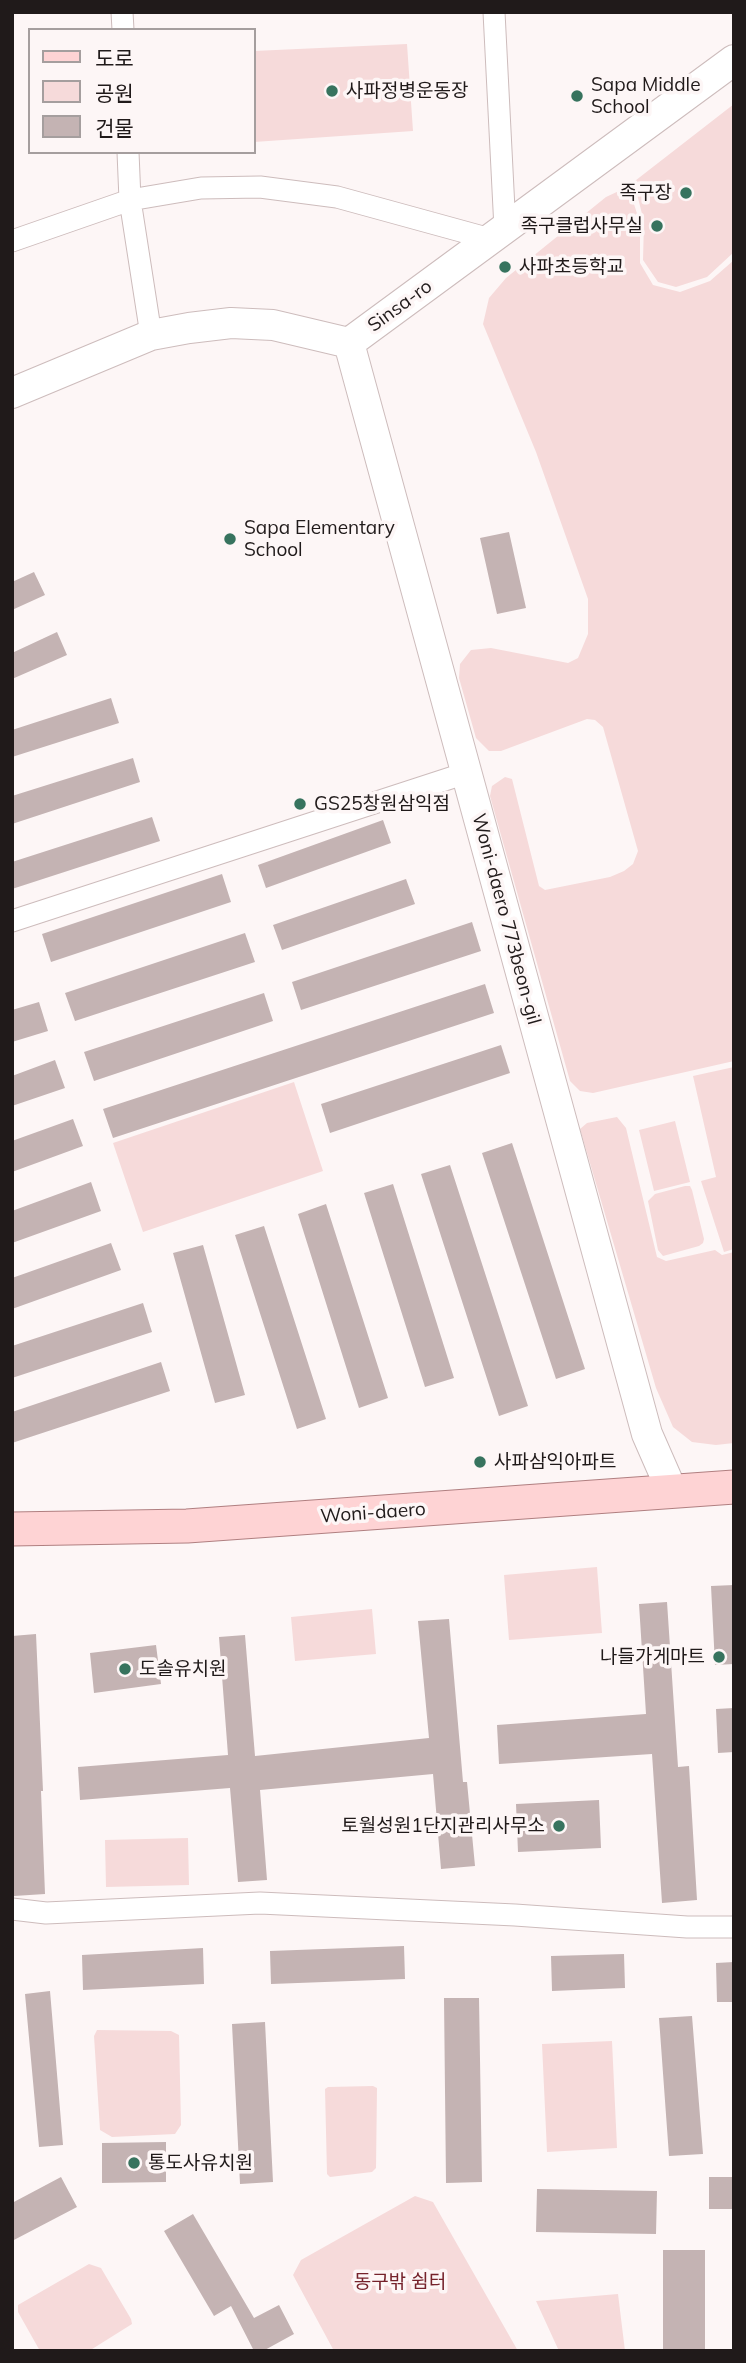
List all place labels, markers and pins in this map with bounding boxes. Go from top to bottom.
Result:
place label: Sapa Middle School [591,74,700,118]
place label: 사파정병운동장 [346,80,468,102]
marker: 사파정병운동장 [324,83,340,99]
marker: Sapa Middle School [569,88,585,104]
place label: 족구장 [620,182,672,204]
marker: 족구장 [678,185,694,201]
place label: 족구클럽사무실 [521,215,643,237]
marker: 족구클럽사무실 [649,218,665,234]
place label: 사파초등학교 [519,256,624,278]
marker: 사파초등학교 [497,259,513,275]
place label: Sapa Elementary School [244,517,395,561]
marker: Sapa Elementary School [222,531,238,547]
place label: GS25창원삼익점 [314,793,450,815]
marker: GS25창원삼익점 [292,796,308,812]
place label: 사파삼익아파트 [494,1451,616,1473]
marker: 사파삼익아파트 [472,1454,488,1470]
place label: 나들가게마트 [600,1646,705,1668]
marker: 나들가게마트 [711,1649,727,1665]
place label: 도솔유치원 [139,1658,226,1680]
marker: 도솔유치원 [117,1661,133,1677]
place label: 토월성원1단지관리사무소 [341,1815,545,1837]
marker: 토월성원1단지관리사무소 [551,1818,567,1834]
place label: 통도사유치원 [148,2152,253,2174]
marker: 통도사유치원 [126,2155,142,2171]

